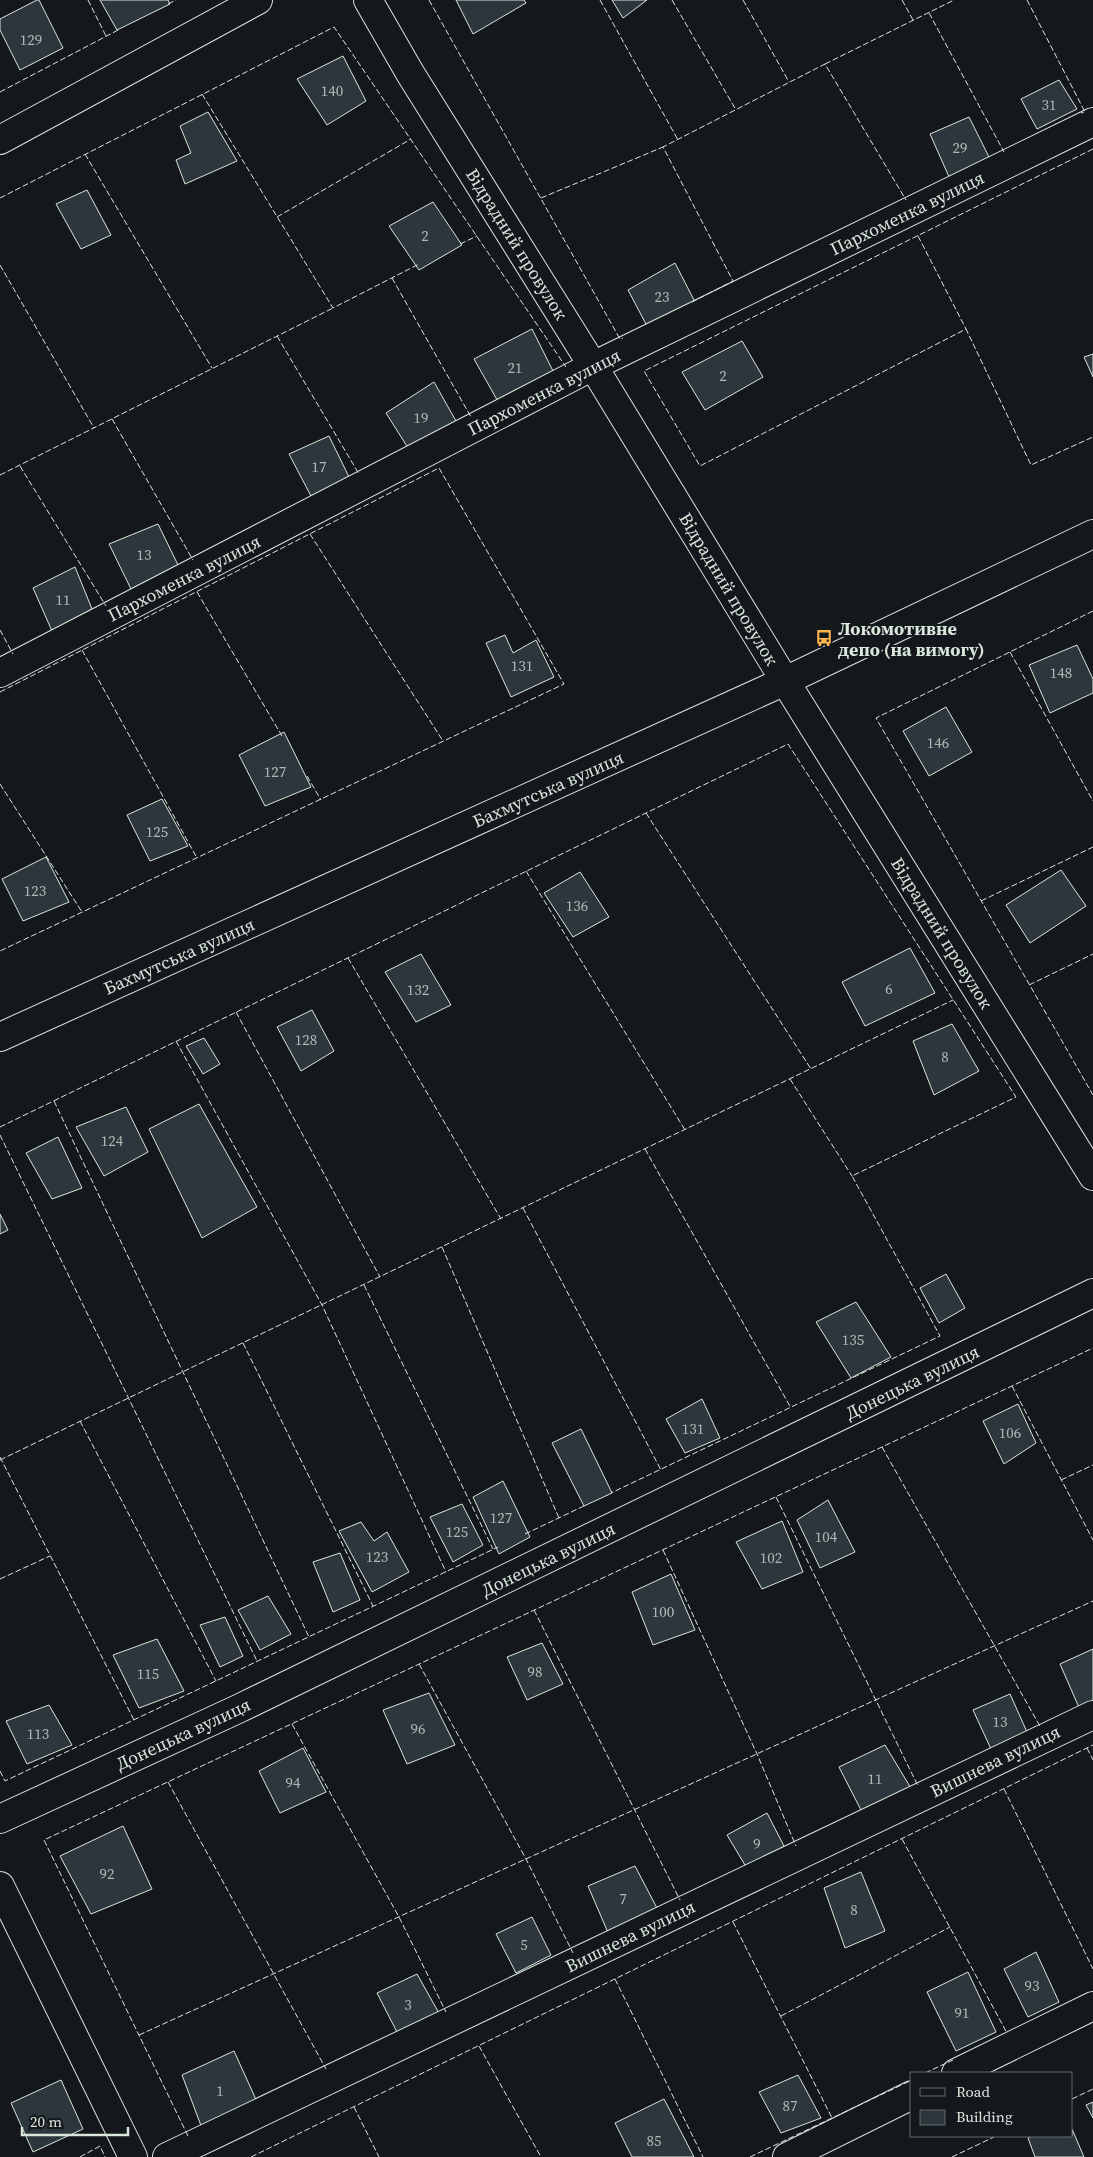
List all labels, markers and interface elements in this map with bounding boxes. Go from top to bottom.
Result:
house number: 129 [20,29,42,50]
house number: 140 [321,80,343,101]
house number: 31 [1041,94,1057,115]
house number: 29 [952,137,968,158]
street label: Відрадний провулок [460,163,574,325]
street label: Пархоменка вулиця [826,165,988,261]
house number: 2 [421,225,429,246]
house number: 23 [654,286,670,307]
street label: Пархоменка вулиця [463,343,625,441]
house number: 21 [507,357,523,378]
house number: 2 [719,365,727,386]
house number: 19 [413,407,429,428]
house number: 17 [311,456,327,477]
street label: Відрадний провулок [673,508,785,670]
street label: Пархоменка вулиця [103,529,265,627]
house number: 13 [136,544,152,565]
house number: 11 [55,589,71,610]
place label: Локомотивне депо (на вимогу) [838,616,985,662]
bus stop icon: Локомотивне депо (на вимогу) [814,628,834,648]
house number: 131 [511,655,533,676]
house number: 148 [1050,662,1072,683]
house number: 146 [927,732,949,753]
street label: Бахмутська вулиця [469,744,627,834]
house number: 127 [264,761,286,782]
house number: 125 [146,821,168,842]
street label: Відрадний провулок [885,852,999,1014]
house number: 123 [24,880,46,901]
house number: 136 [566,895,588,916]
street label: Бахмутська вулиця [100,911,258,1001]
house number: 6 [885,978,893,999]
house number: 132 [407,979,429,1000]
house number: 128 [295,1029,317,1050]
house number: 8 [941,1046,949,1067]
house number: 124 [101,1130,124,1151]
house number: 135 [842,1329,864,1350]
street label: Донецька вулиця [841,1339,983,1425]
house number: 131 [682,1418,704,1439]
house number: 106 [999,1422,1021,1443]
house number: 127 [490,1507,512,1528]
street label: Донецька вулиця [477,1516,619,1602]
house number: 125 [446,1521,468,1542]
house number: 104 [815,1526,838,1547]
house number: 123 [366,1546,388,1567]
house number: 102 [760,1547,782,1568]
house number: 100 [652,1601,674,1622]
house number: 98 [527,1661,543,1682]
house number: 115 [137,1663,159,1684]
street label: Донецька вулиця [111,1692,255,1776]
house number: 13 [992,1711,1008,1732]
house number: 96 [410,1718,426,1739]
street label: Вишнева вулиця [926,1719,1064,1803]
house number: 113 [27,1723,49,1744]
house number: 11 [867,1768,883,1789]
house number: 94 [285,1772,301,1793]
house number: 9 [753,1833,761,1854]
house number: 92 [99,1863,115,1884]
house number: 7 [619,1888,627,1909]
street label: Вишнева вулиця [561,1894,699,1978]
house number: 8 [850,1899,858,1920]
house number: 5 [520,1934,528,1955]
house number: 93 [1024,1975,1040,1996]
house number: 3 [404,1994,412,2015]
house number: 91 [954,2002,970,2023]
legend [910,2072,1073,2137]
house number: 1 [216,2080,224,2101]
text: Road [956,2081,990,2102]
house number: 87 [782,2095,798,2116]
scale bar [22,2104,129,2136]
text: Building [956,2106,1013,2127]
text: 20 m [30,2111,62,2132]
house number: 85 [646,2130,662,2151]

